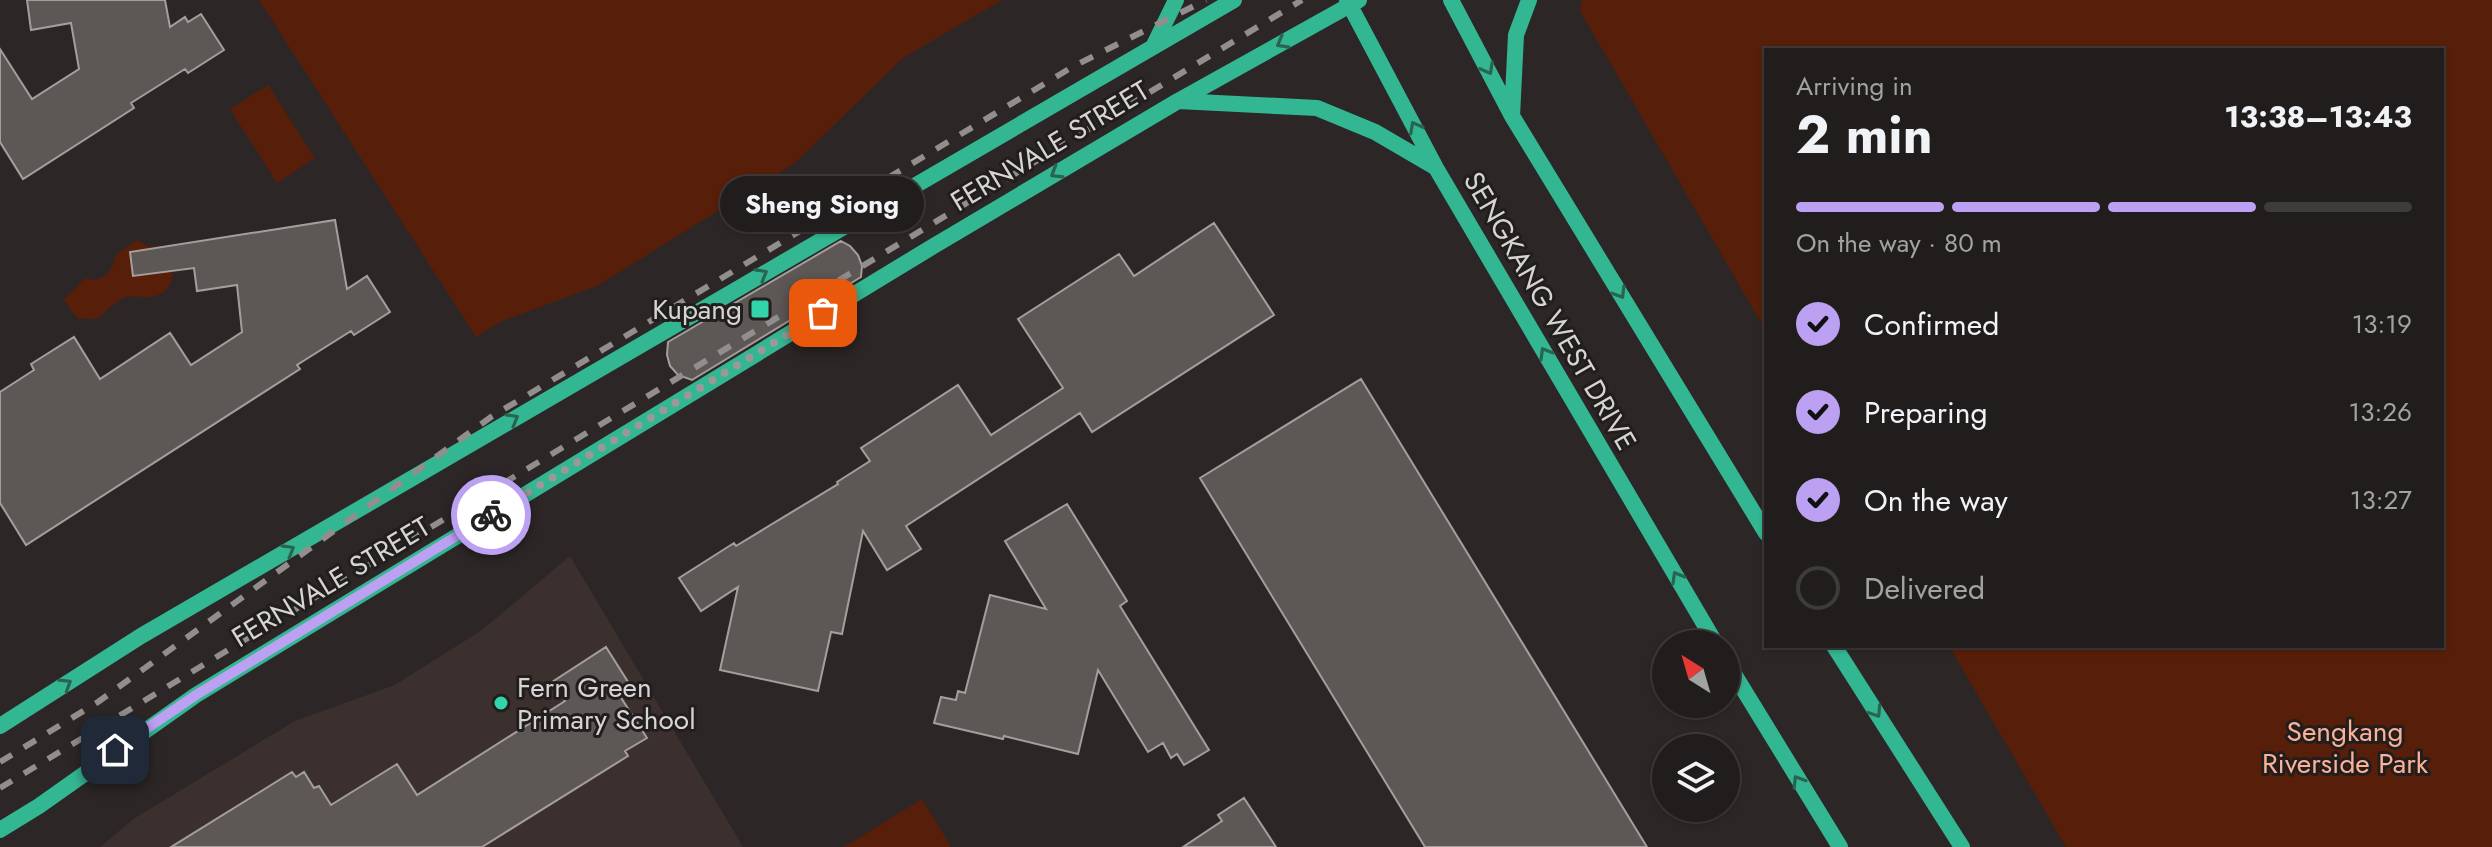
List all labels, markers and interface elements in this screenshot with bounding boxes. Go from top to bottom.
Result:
one-way arrow [1276,33,1290,49]
one-way arrow [1478,61,1493,75]
text: Arriving in [1796,67,1913,105]
street label: FERNVALE STREET [943,70,1157,222]
text: 13:38–13:43 [2224,95,2412,138]
text: 2 min [1796,97,1933,173]
one-way arrow [1410,121,1425,136]
one-way arrow [1050,163,1065,179]
street label: SENGKANG WEST DRIVE [1453,164,1647,458]
callout: Sheng Siong [721,177,925,233]
text: Sheng Siong [745,185,899,223]
text: On the way · 80 m [1796,224,2002,262]
one-way arrow [753,268,768,284]
pin [789,279,857,347]
one-way arrow [1610,284,1626,299]
place label: Kupang [652,289,742,330]
icon: bag [801,291,845,335]
marker: Kupang [749,298,771,320]
icon: check [1796,302,1840,346]
text: Confirmed [1864,303,1999,346]
text: 13:19 [2352,305,2412,343]
one-way arrow [1539,347,1555,362]
icon: check [1796,390,1840,434]
text: Preparing [1864,391,1988,434]
text: 13:26 [2349,393,2412,431]
one-way arrow [504,413,519,429]
courier [451,475,531,555]
icon: check [1796,478,1840,522]
text: On the way [1864,479,2008,522]
text: 13:27 [2350,481,2412,519]
icon: bike [469,493,513,537]
street label: FERNVALE STREET [224,506,438,658]
one-way arrow [280,544,295,560]
text: Delivered [1864,567,1985,610]
one-way arrow [1671,571,1687,586]
north arrow [1652,630,1740,718]
map controls [1652,630,1740,822]
place label: Fern Green Primary School [517,667,696,740]
one-way arrow [57,679,72,694]
marker: Fern Green Primary School [492,694,510,712]
one-way arrow [1866,703,1881,718]
park label: Sengkang Riverside Park [2262,711,2429,784]
pin [81,716,149,784]
icon: home [93,728,137,772]
button: layers [1652,734,1740,822]
one-way arrow [1793,775,1808,790]

